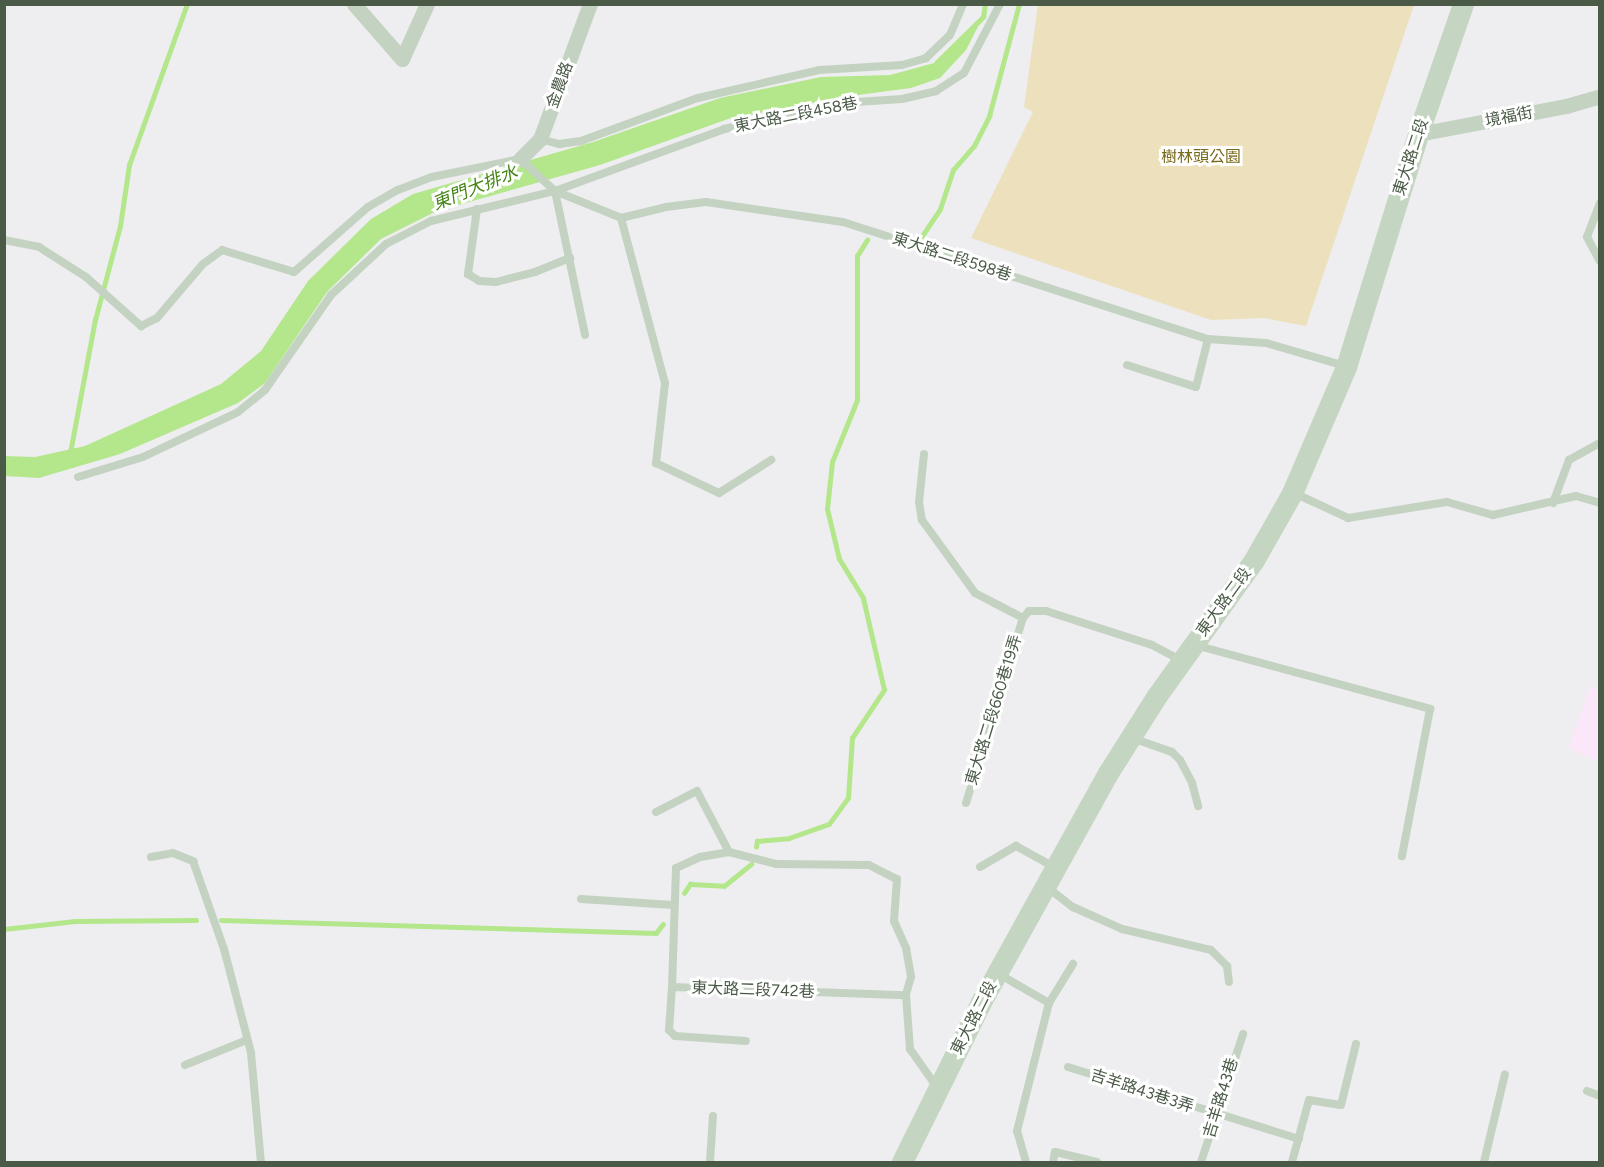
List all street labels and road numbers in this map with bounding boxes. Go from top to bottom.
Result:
street label: 金農路 [543,59,577,111]
street label: 東大路二段458巷 [733,94,859,136]
street label: 境福街 [1484,103,1534,131]
street label: 東大路二段 [1390,116,1432,198]
street label: 東大路二段598巷 [890,229,1014,285]
street label: 東大路二段 [1193,564,1255,640]
street label: 東大路二段660巷19弄 [962,633,1026,787]
street label: 東大路二段742巷 [691,978,815,1002]
street label: 東大路二段 [947,978,1001,1058]
street label: 吉羊路43巷 [1200,1056,1242,1140]
street label: 吉羊路43巷3弄 [1088,1065,1196,1117]

